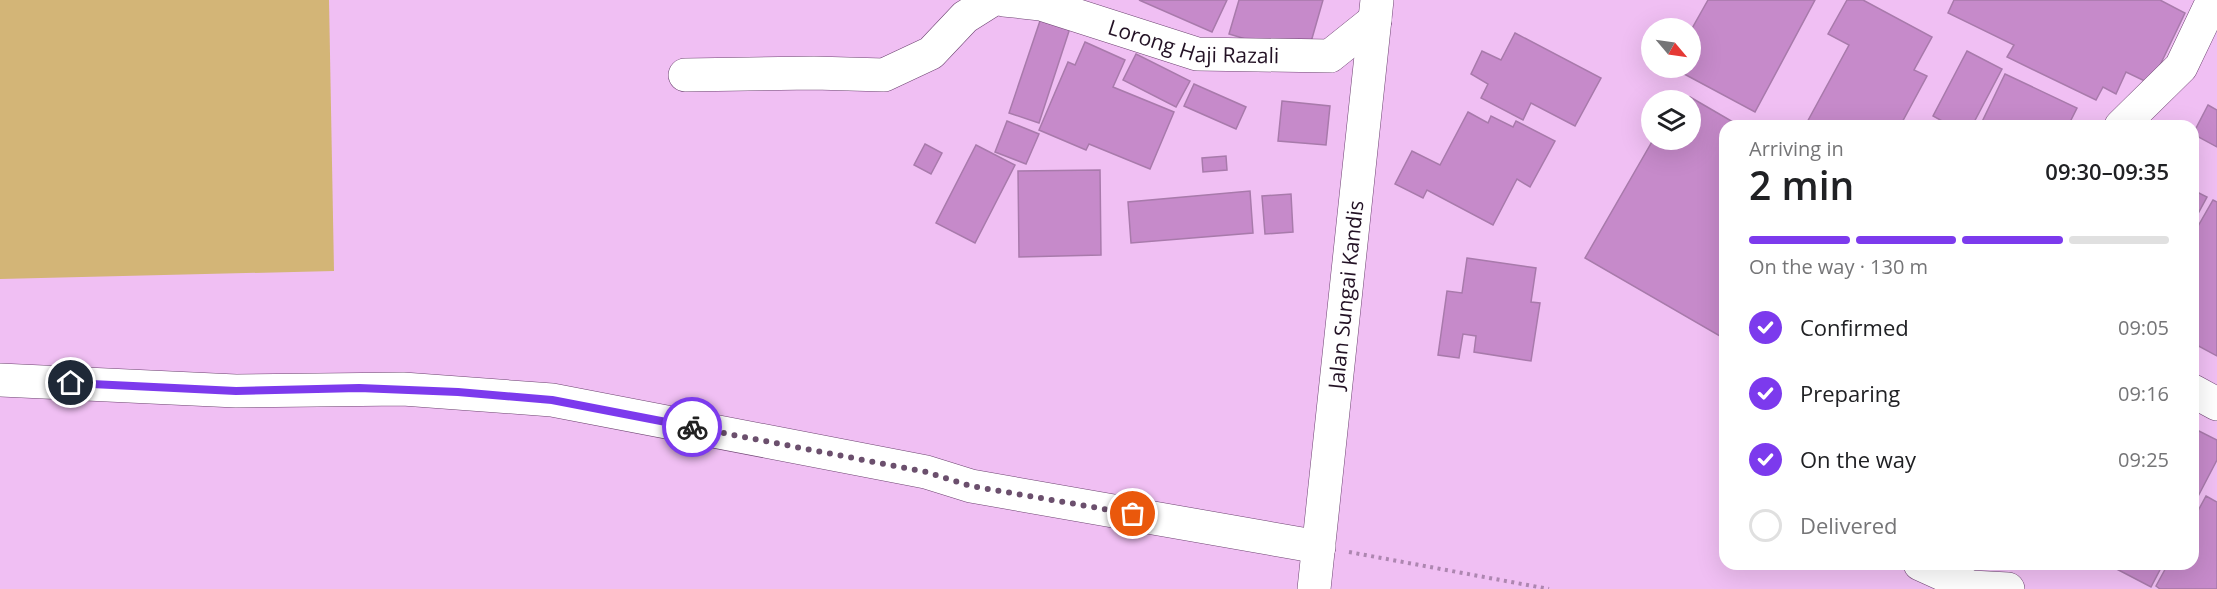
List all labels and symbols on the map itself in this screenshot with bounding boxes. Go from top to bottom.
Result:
street label: Lorong Haji Razali [1105,12,1279,69]
north arrow [1641,18,1701,78]
street label: Jalan Sungai Kandis [1321,199,1369,392]
pin [45,357,96,408]
courier [662,397,722,457]
pin [1107,488,1158,539]

